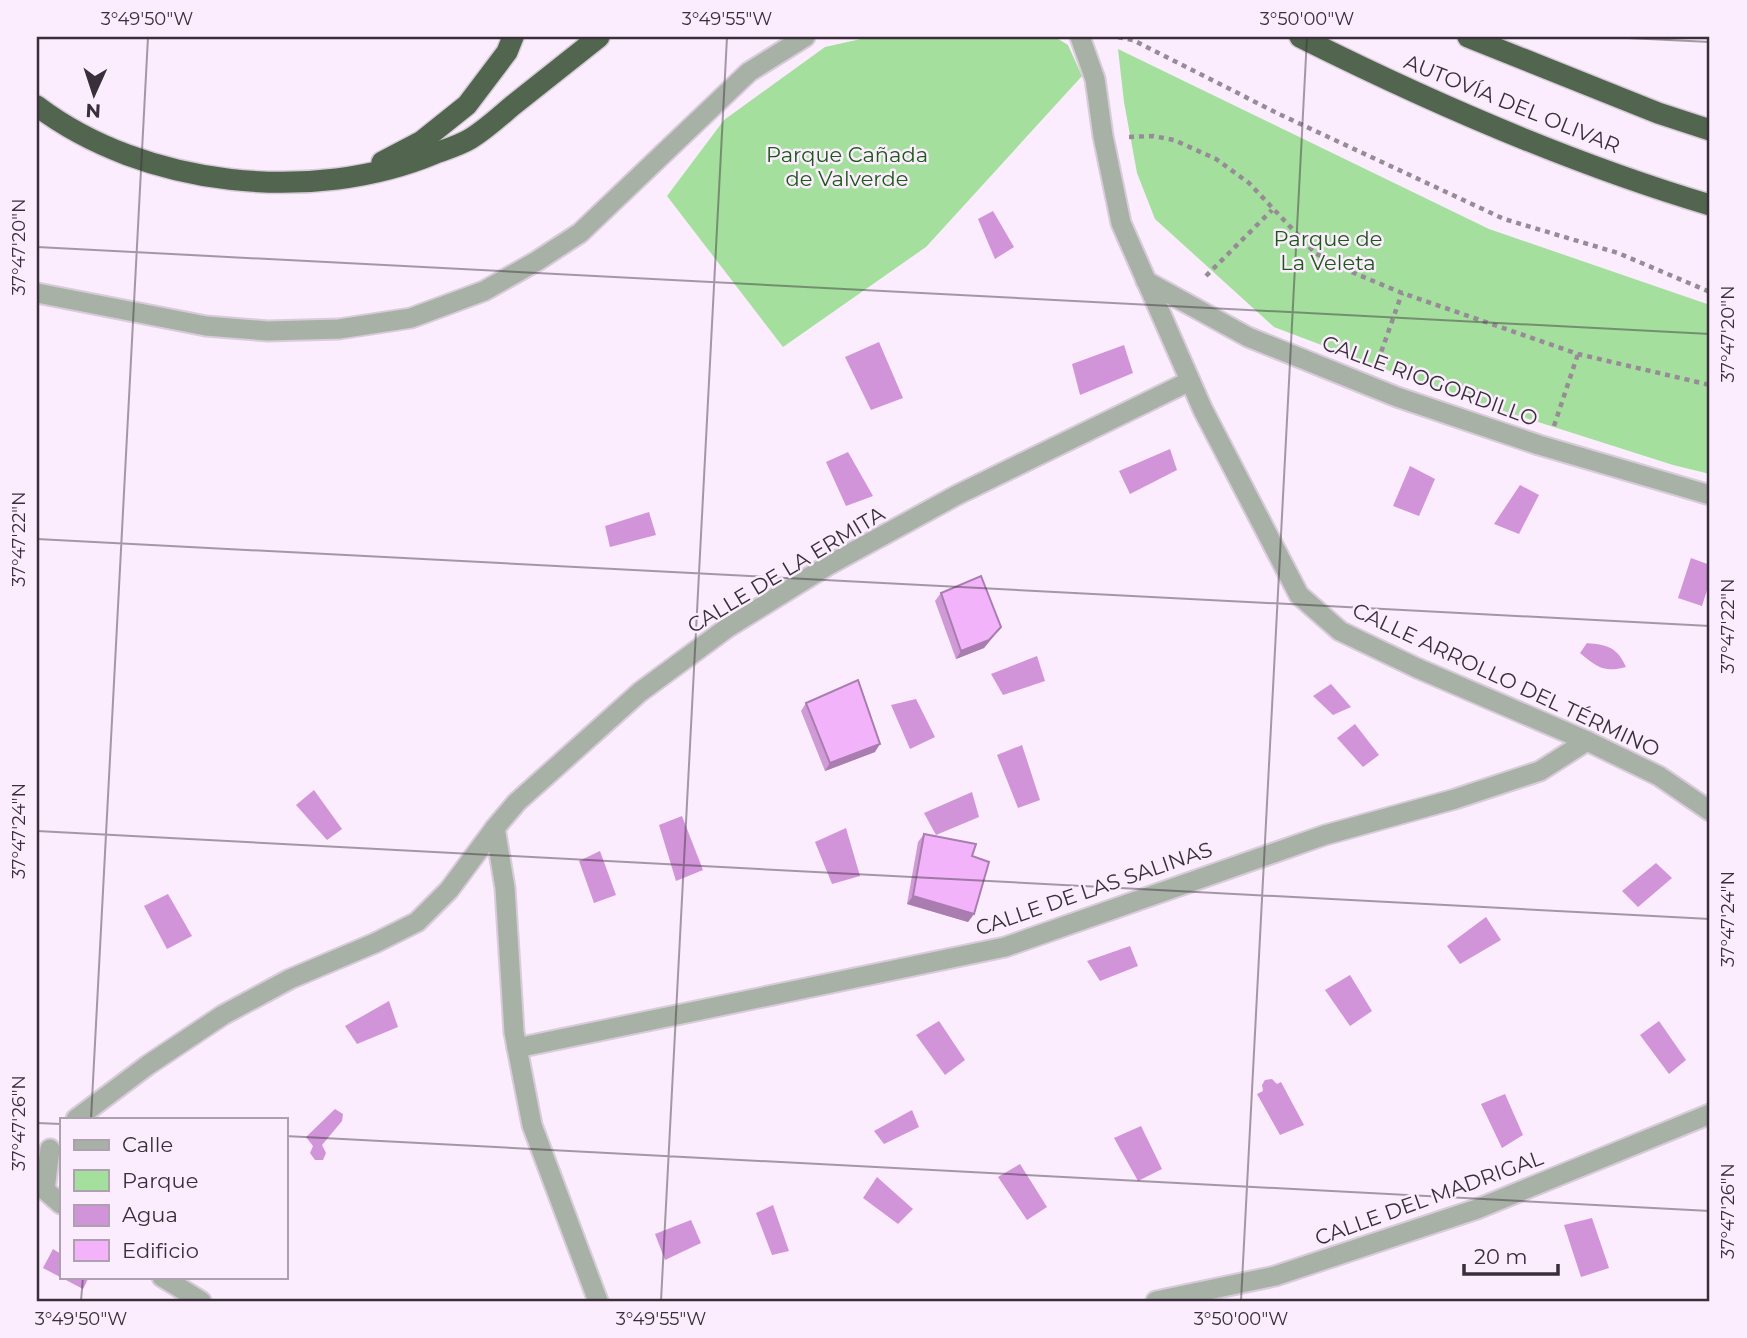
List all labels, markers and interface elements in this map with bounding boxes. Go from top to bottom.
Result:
text: 3°49'50"W [101,8,193,30]
text: 3°49'55"W [682,8,772,30]
text: 3°50'00"W [1260,8,1354,30]
street label: AUTOVÍA DEL OLIVAR [1401,49,1624,158]
north arrow [60,60,130,130]
text: N [85,99,101,122]
park label: Parque Cañada de Valverde [766,142,928,191]
text: 37°47'20"N [8,198,30,296]
park label: Parque de La Veleta [1274,226,1382,275]
text: 37°47'20"N [1717,285,1739,383]
street label: CALLE RIOGORDILLO [1319,330,1541,431]
text: 37°47'22"N [8,491,30,587]
street label: CALLE DE LA ERMITA [683,500,890,638]
text: 37°47'22"N [1717,578,1739,674]
street label: CALLE ARROLLO DEL TÉRMINO [1349,597,1664,762]
text: 37°47'24"N [8,783,30,879]
street label: CALLE DE LAS SALINAS [972,836,1215,941]
text: 37°47'24"N [1717,871,1739,967]
text: 37°47'26"N [8,1075,30,1171]
legend [60,1118,287,1278]
text: Calle [122,1132,173,1157]
street label: CALLE DEL MADRIGAL [1311,1144,1547,1250]
text: 37°47'26"N [1717,1163,1739,1259]
text: Parque [122,1168,198,1193]
text: Agua [122,1202,178,1227]
scale bar [1464,1233,1558,1277]
text: Edificio [122,1238,199,1263]
text: 20 m [1474,1244,1528,1269]
text: 3°49'50"W [35,1308,127,1330]
text: 3°49'55"W [616,1308,706,1330]
text: 3°50'00"W [1194,1308,1288,1330]

